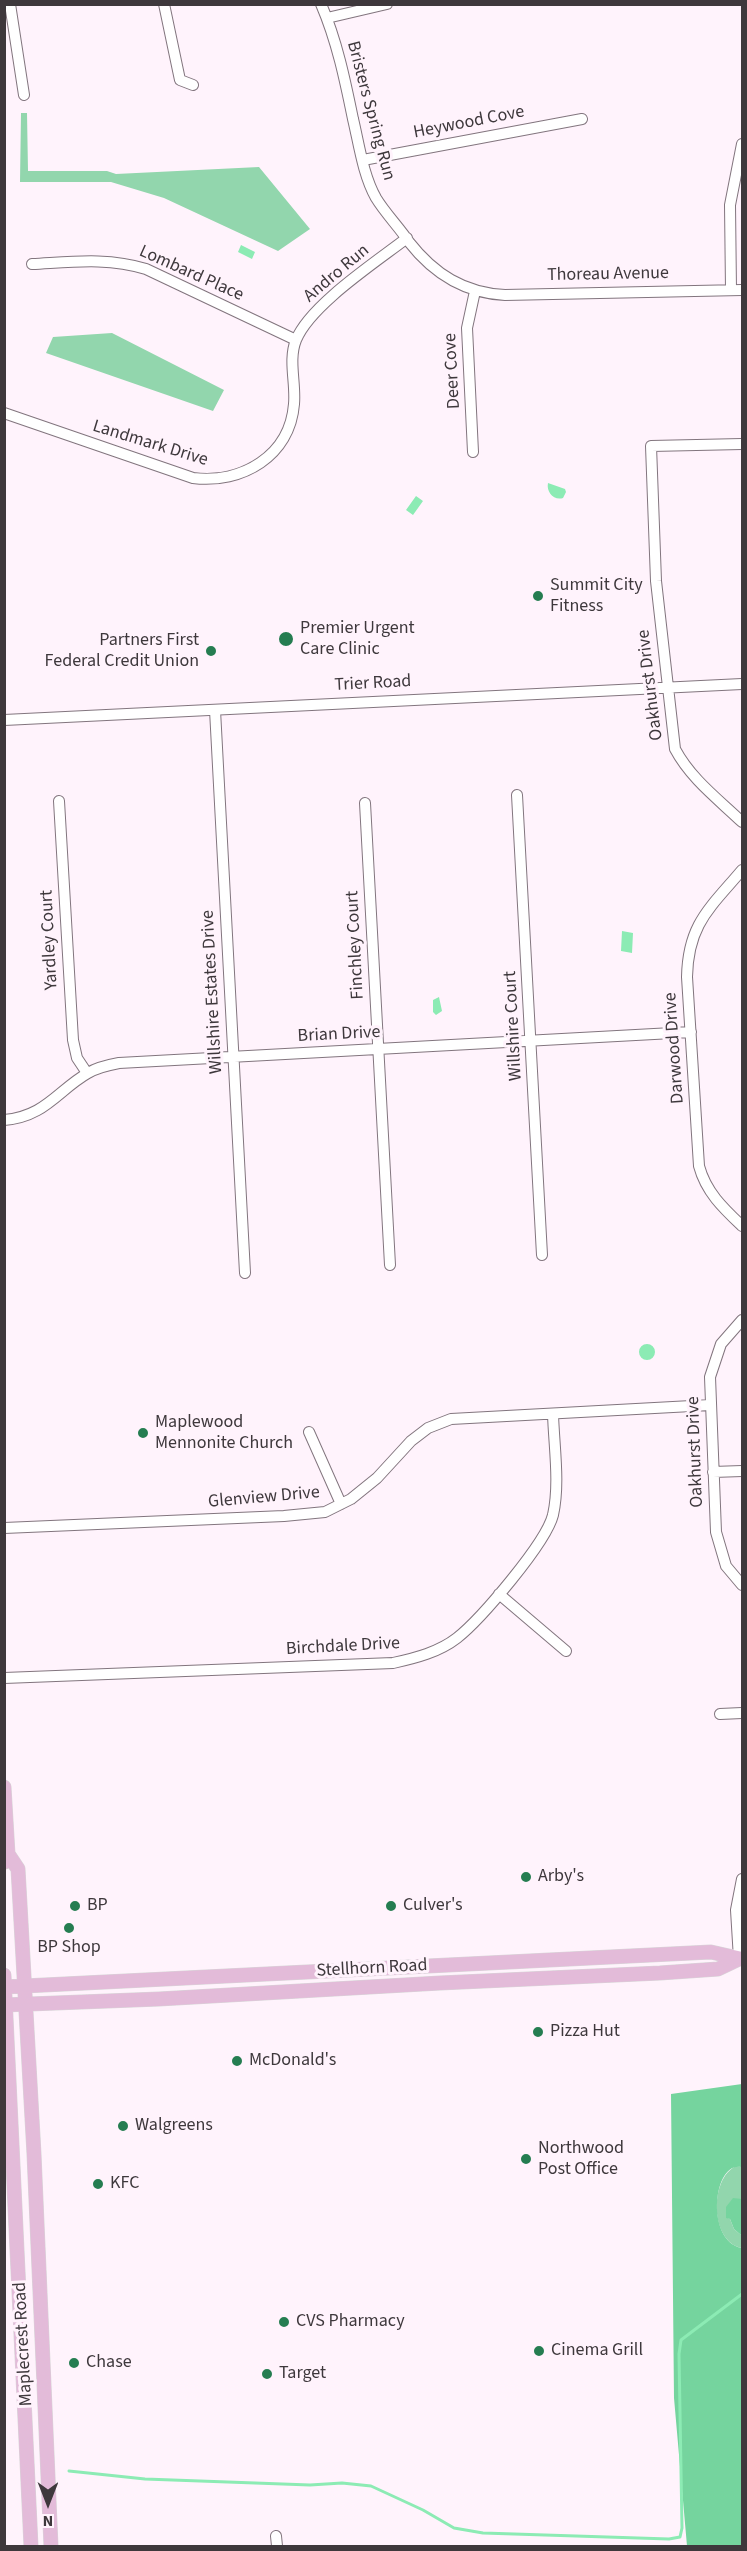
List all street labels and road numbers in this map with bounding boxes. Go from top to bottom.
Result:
street label: Bristers Spring Run [341,39,399,183]
street label: Heywood Cove [412,102,526,144]
street label: Andro Run [300,240,374,308]
street label: Lombard Place [135,241,247,307]
street label: Thoreau Avenue [547,263,669,287]
street label: Deer Cove [440,332,466,410]
street label: Landmark Drive [90,416,210,472]
street label: Oakhurst Drive [633,628,669,742]
street label: Trier Road [334,671,412,697]
street label: Yardley Court [37,889,63,991]
street label: Finchley Court [342,890,370,1000]
street label: Willshire Estates Drive [198,909,228,1075]
street label: Willshire Court [500,970,528,1082]
street label: Darwood Drive [660,992,690,1104]
street label: Brian Drive [297,1022,381,1048]
street label: Oakhurst Drive [683,1396,709,1508]
street label: Glenview Drive [207,1482,321,1514]
street label: Birchdale Drive [285,1633,401,1661]
street label: Stellhorn Road [316,1955,428,1983]
street label: Maplecrest Road [10,2281,38,2407]

